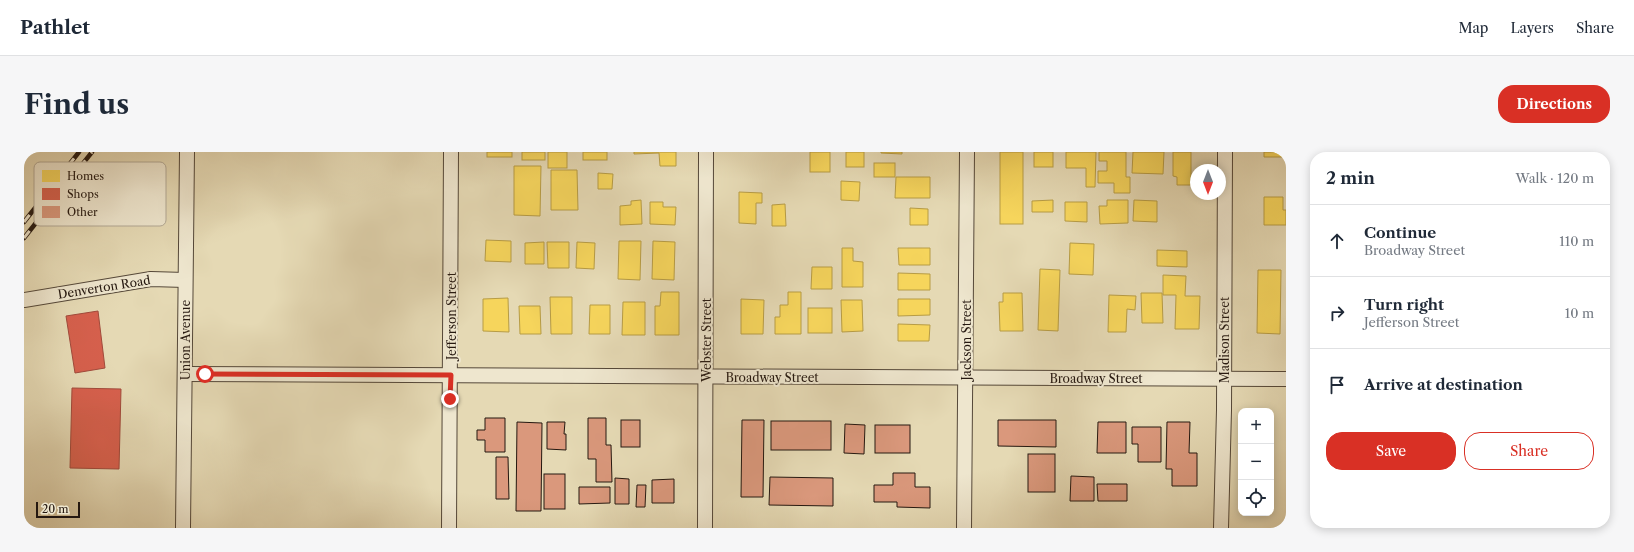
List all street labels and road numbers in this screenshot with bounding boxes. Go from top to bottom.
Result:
street label: Jefferson Street [444,271,459,362]
street label: Denverton Road [57,272,152,302]
street label: Madison Street [1217,296,1232,383]
street label: Webster Street [699,297,714,383]
street label: Jackson Street [959,299,974,382]
street label: Union Avenue [178,300,193,380]
street label: Broadway Street [725,370,819,385]
street label: Broadway Street [1049,371,1143,386]

